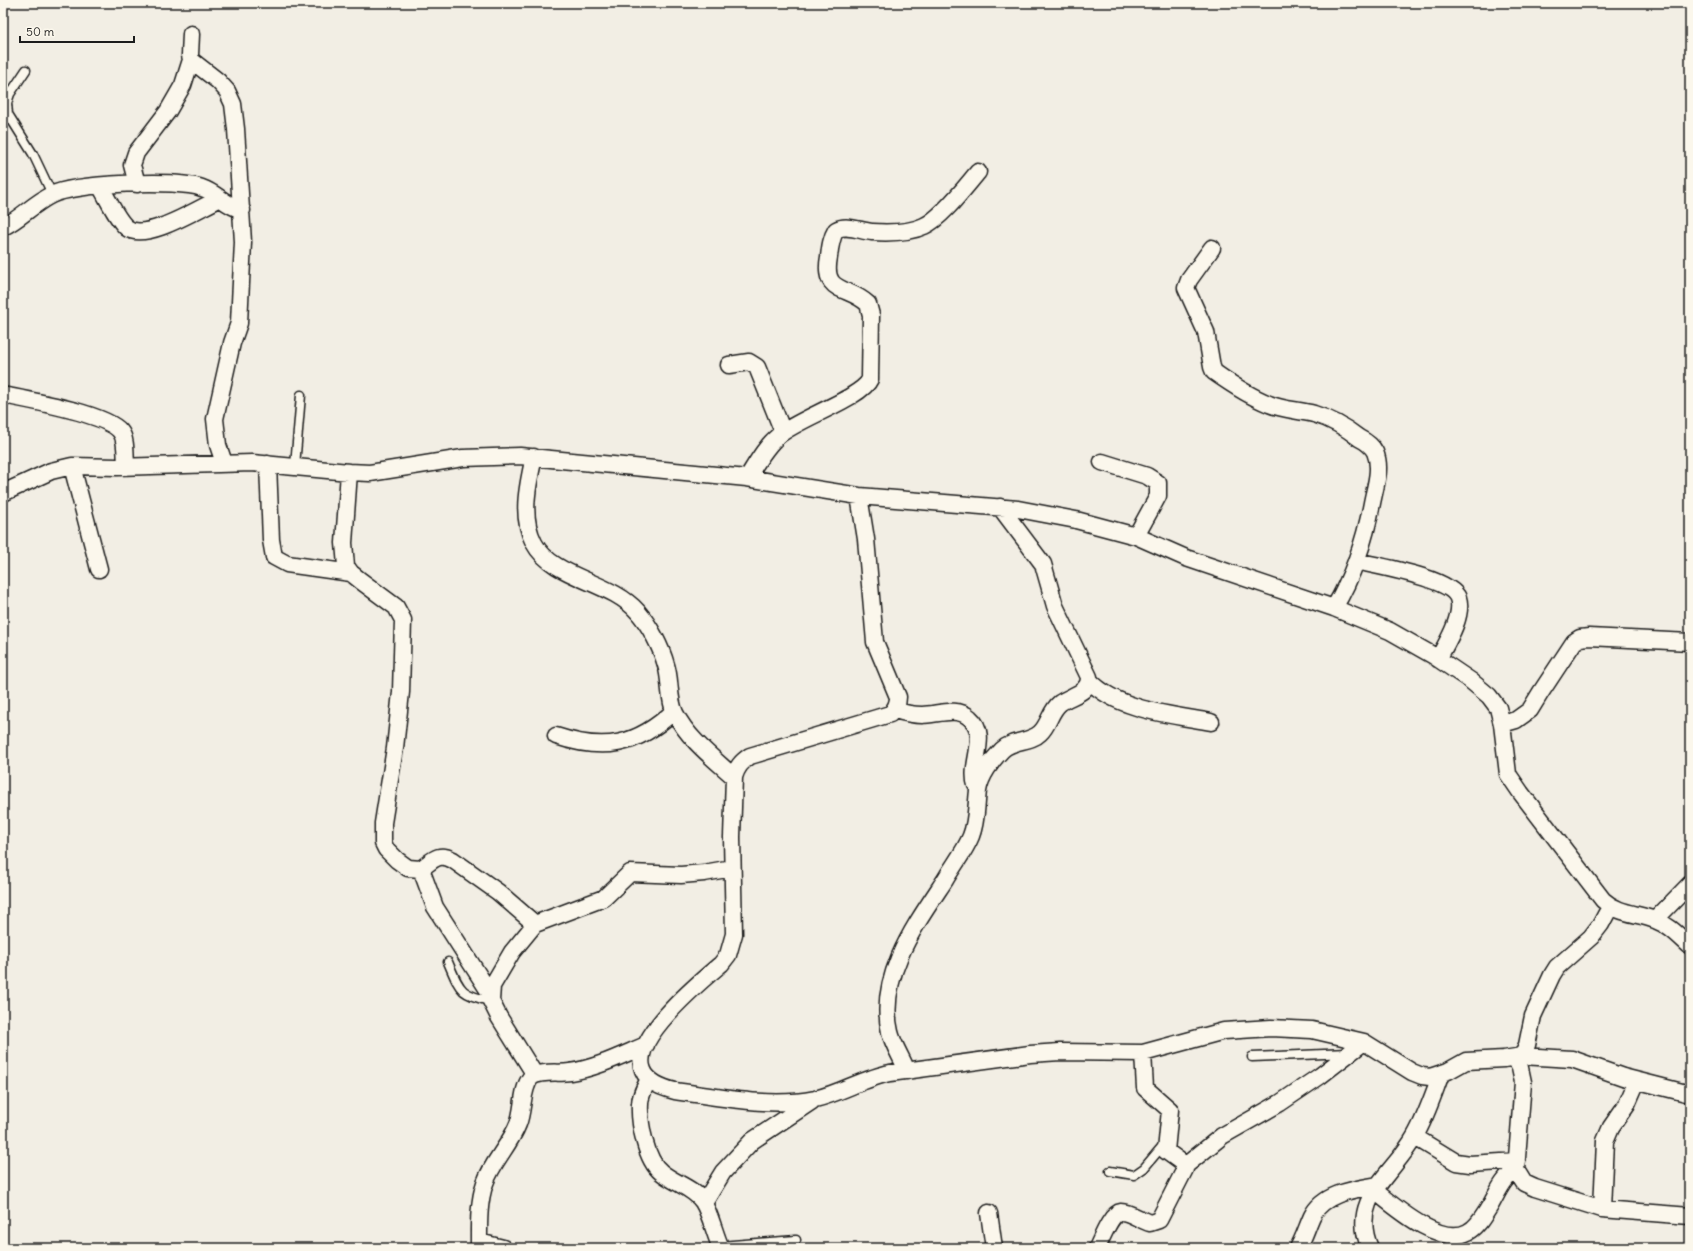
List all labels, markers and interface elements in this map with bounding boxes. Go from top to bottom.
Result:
scale bar [20,18,134,44]
text: 50 m [26,24,55,39]

